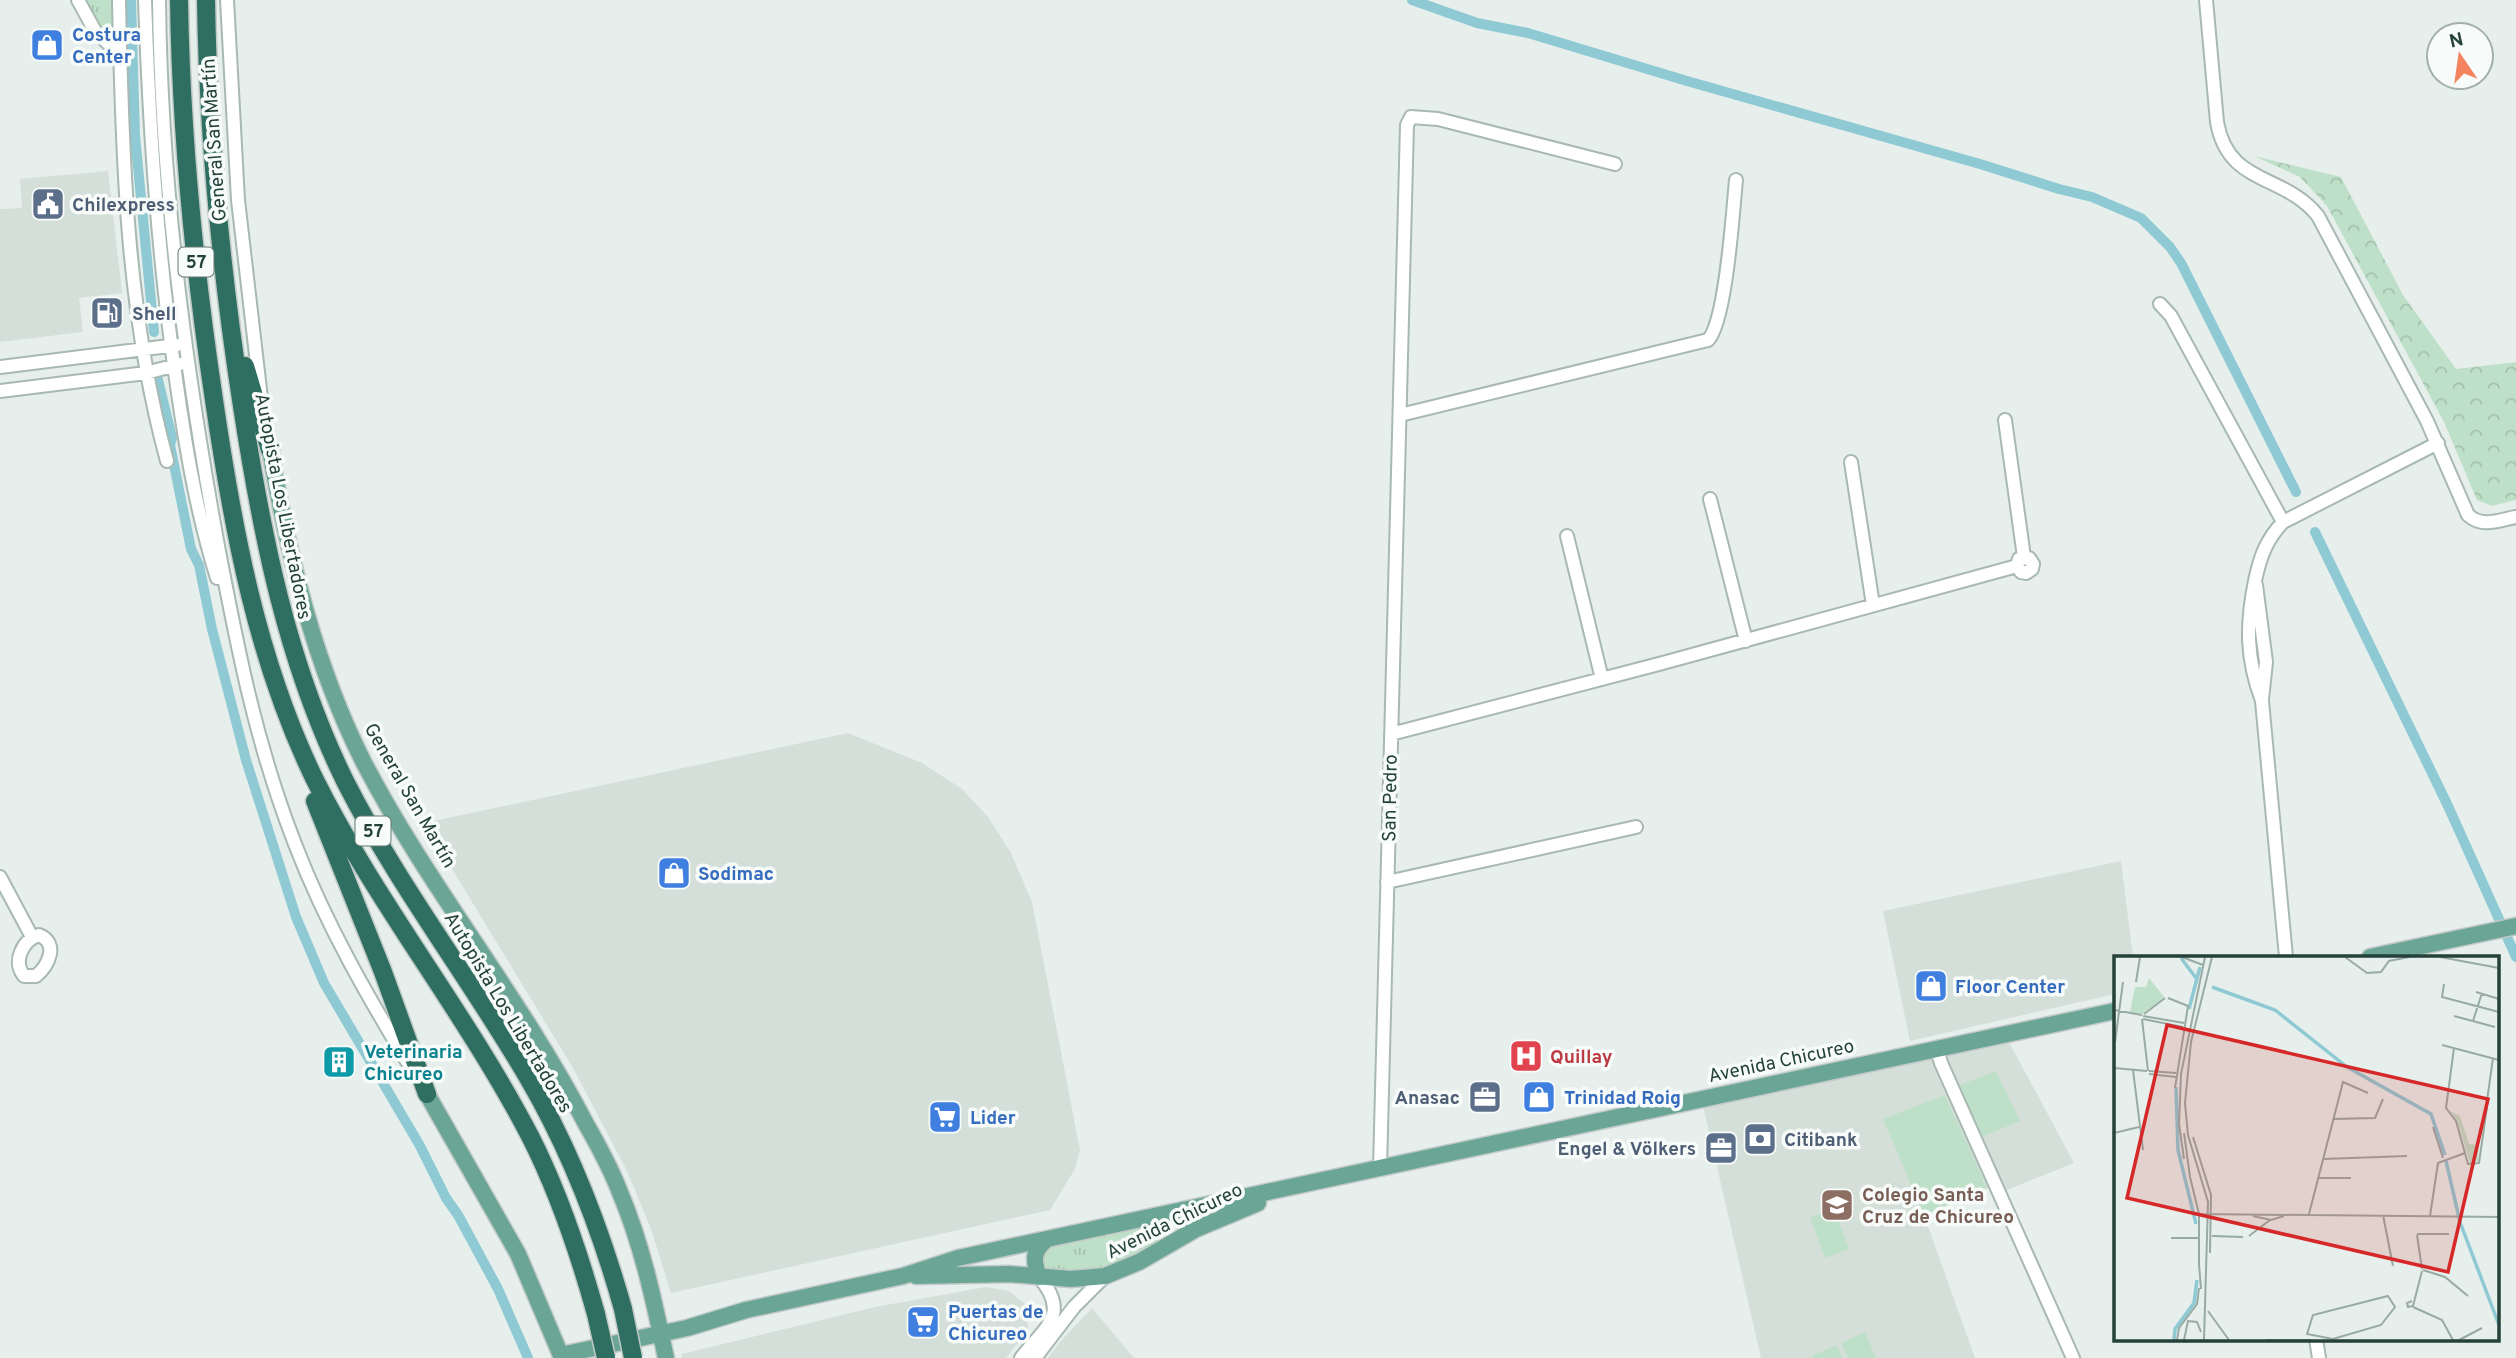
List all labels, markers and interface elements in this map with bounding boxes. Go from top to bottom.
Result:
north arrow [2425,21,2495,91]
place label: Costura Center [72,24,141,70]
shop icon: Costura Center [28,26,66,64]
text: N [2447,28,2466,55]
street label: General San Martín [197,57,233,222]
public building icon: Chilexpress [29,185,67,223]
place label: Chilexpress [72,194,175,218]
road number: 57 [178,248,214,276]
fuel station icon: Shell [88,294,126,332]
place label: Shell [132,303,177,327]
street label: Autopista Los Libertadores [248,391,316,622]
street label: General San Martín [358,719,461,873]
street label: San Pedro [1378,754,1404,842]
road number: 57 [356,816,390,846]
shop icon: Sodimac [655,854,693,892]
place label: Sodimac [698,863,774,887]
street label: Autopista Los Libertadores [438,908,577,1118]
inset map [2114,956,2498,1340]
shop icon: Floor Center [1912,967,1950,1005]
place label: Floor Center [1955,976,2065,1000]
street label: Avenida Chicureo [1706,1035,1857,1089]
hospital icon: Quillay [1507,1037,1545,1075]
place label: Veterinaria Chicureo [364,1041,463,1087]
building icon: Veterinaria Chicureo [320,1043,358,1081]
place label: Quillay [1550,1046,1613,1070]
office icon: Anasac [1466,1078,1504,1116]
shop icon: Trinidad Roig [1520,1078,1558,1116]
place label: Anasac [1394,1087,1460,1111]
place label: Trinidad Roig [1564,1087,1681,1111]
supermarket icon: Lider [926,1098,964,1136]
place label: Lider [970,1107,1016,1131]
bank icon: Citibank [1741,1120,1779,1158]
office icon: Engel & Völkers [1702,1129,1740,1167]
place label: Citibank [1784,1129,1858,1153]
place label: Engel & Völkers [1558,1138,1696,1162]
street label: Avenida Chicureo [1103,1178,1247,1265]
place label: Colegio Santa Cruz de Chicureo [1862,1184,2014,1230]
school or university icon: Colegio Santa Cruz de Chicureo [1818,1186,1856,1224]
place label: Puertas de Chicureo [948,1301,1043,1347]
supermarket icon: Puertas de Chicureo [904,1303,942,1341]

